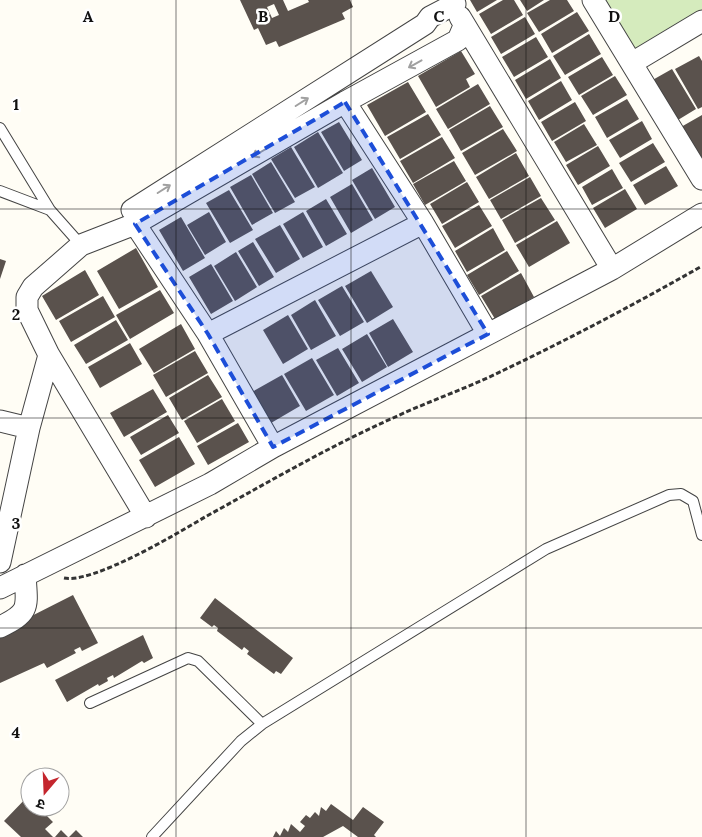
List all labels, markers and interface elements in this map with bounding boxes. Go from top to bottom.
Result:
text: A [83,6,94,26]
text: B [258,6,269,26]
text: C [433,6,445,26]
text: D [608,6,620,26]
one-way arrow [408,59,423,69]
text: 1 [13,94,19,114]
one-way arrow [294,97,308,107]
one-way arrow [252,148,266,158]
one-way arrow [157,184,171,194]
text: 2 [12,304,20,324]
text: 3 [12,513,21,533]
text: 4 [12,722,21,742]
north arrow [20,767,70,817]
text: उ [33,794,48,814]

